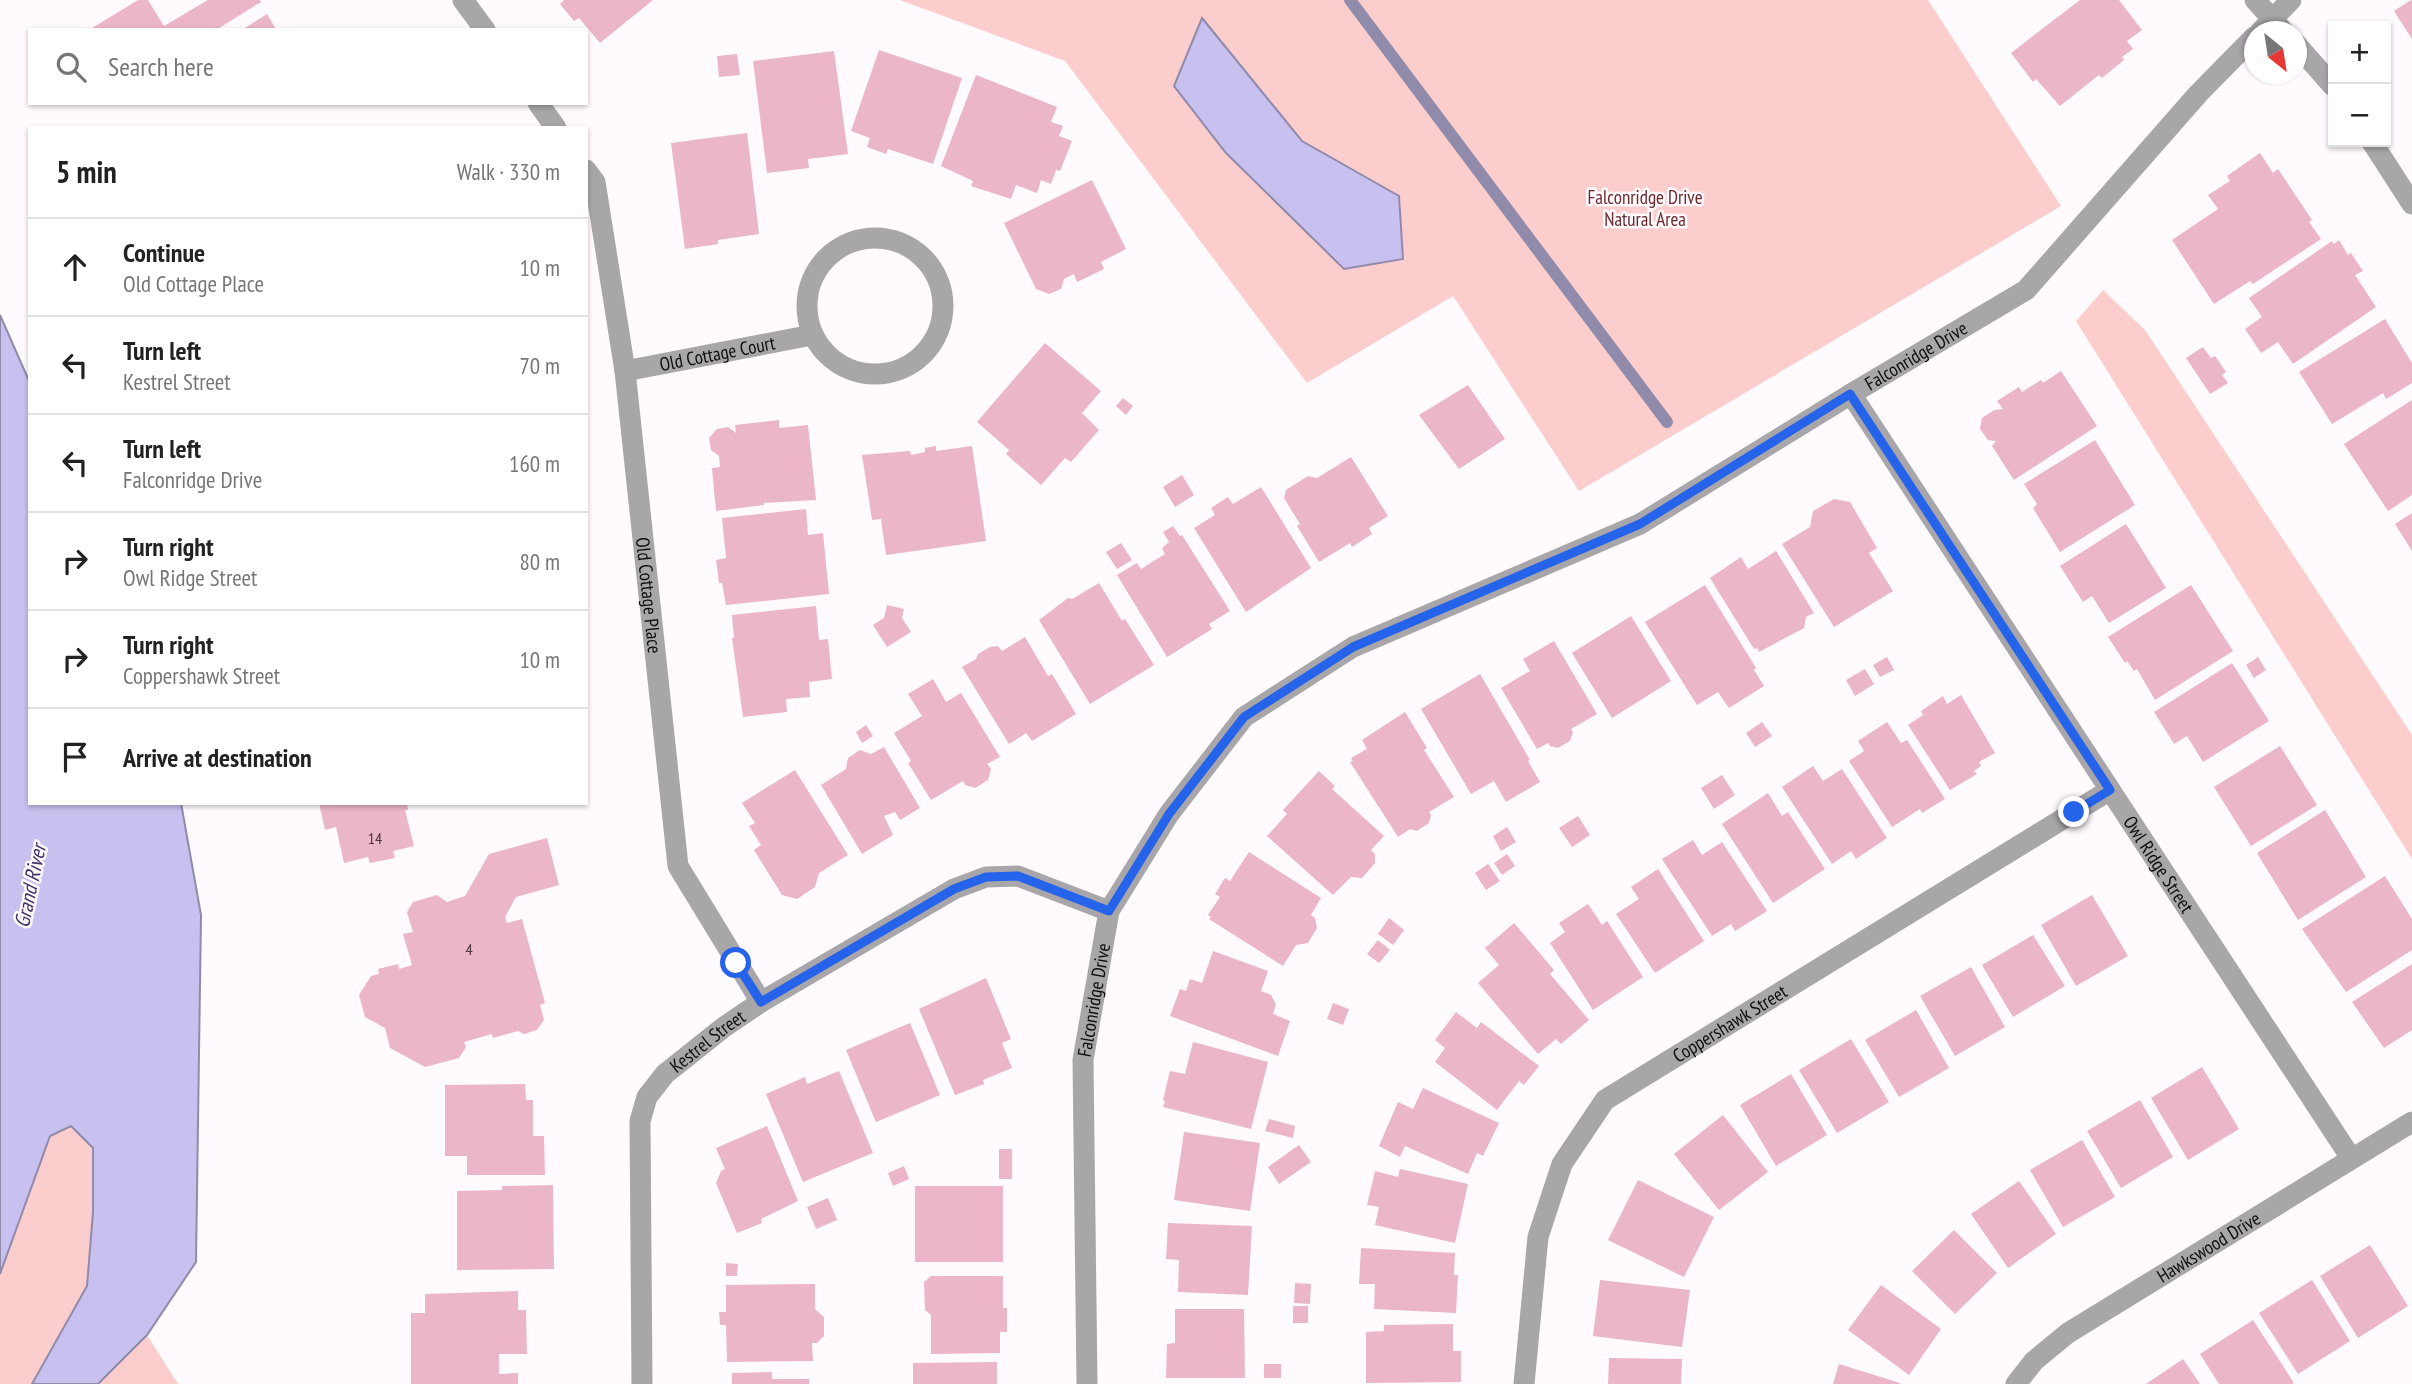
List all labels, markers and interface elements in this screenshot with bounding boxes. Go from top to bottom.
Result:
north arrow [2244,21,2307,84]
map controls [2328,21,2391,147]
button: + [2328,21,2391,84]
search box [28,28,588,105]
icon: search [52,48,90,86]
text: Search here [108,50,214,83]
button: − [2328,84,2391,147]
text: 5 min [56,152,117,191]
text: Walk · 330 m [457,157,560,186]
park label: Falconridge Drive Natural Area [1587,185,1703,231]
text: Continue [123,236,205,269]
icon: ahead [56,248,94,286]
text: 10 m [519,253,560,282]
text: Old Cottage Place [123,269,264,298]
street label: Falconridge Drive [1860,316,1972,395]
street label: Old Cottage Court [657,330,778,376]
text: Turn left [123,334,201,367]
icon: left [56,346,94,384]
text: 70 m [519,351,560,380]
text: Kestrel Street [123,367,231,396]
text: Turn left [123,432,201,465]
icon: left [56,444,94,482]
text: 160 m [509,449,560,478]
text: Falconridge Drive [123,465,262,494]
text: Turn right [123,530,214,563]
street label: Old Cottage Place [631,536,667,655]
icon: right [56,542,94,580]
text: 80 m [519,547,560,576]
text: Owl Ridge Street [123,563,257,592]
text: Turn right [123,628,214,661]
icon: right [56,640,94,678]
text: 10 m [519,645,560,674]
text: Coppershawk Street [123,661,280,690]
icon: arrive [56,738,94,776]
text: Arrive at destination [123,741,312,774]
route end [2058,796,2089,827]
street label: Owl Ridge Street [2118,811,2200,918]
house number: 14 [368,828,382,848]
water label: Grand River [8,839,53,930]
house number: 4 [465,939,473,959]
street label: Falconridge Drive [1072,941,1115,1059]
route start [720,947,751,978]
street label: Coppershawk Street [1668,979,1792,1068]
street label: Kestrel Street [665,1004,750,1078]
street label: Hawkswood Drive [2152,1206,2265,1288]

